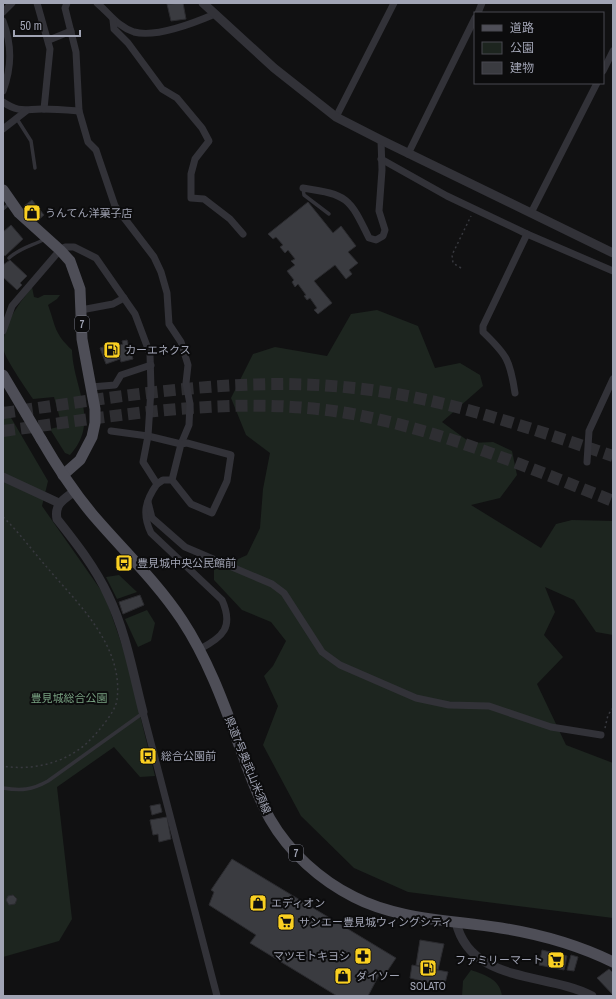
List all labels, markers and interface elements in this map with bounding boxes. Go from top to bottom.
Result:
scale bar [14,12,80,38]
legend [474,12,604,84]
text: 50 m [20,18,42,34]
text: 道路 [510,20,534,36]
text: 公園 [510,40,534,56]
text: 建物 [510,60,534,76]
shop icon: うんてん洋菓子店 [22,203,42,223]
place label: うんてん洋菓子店 [45,206,132,220]
road number: 7 [75,316,89,332]
fuel station icon: カーエネクス [102,340,122,360]
place label: カーエネクス [125,343,191,357]
bus stop icon: 豊見城中央公民館前 [114,553,134,573]
place label: 豊見城中央公民館前 [137,556,236,570]
park label: 豊見城総合公園 [31,691,108,705]
street label: 県道7号奥武山米須線 [222,714,274,816]
bus stop icon: 総合公園前 [138,746,158,766]
place label: 総合公園前 [161,749,216,763]
road number: 7 [289,845,303,861]
shop icon: エディオン [248,893,268,913]
place label: エディオン [271,896,325,910]
supermarket icon: サンエー豊見城ウィングシティ [276,912,296,932]
place label: サンエー豊見城ウィングシティ [299,915,452,929]
pharmacy icon: マツモトキヨシ [353,946,373,966]
place label: マツモトキヨシ [273,949,350,963]
supermarket icon: ファミリーマート [546,950,566,970]
place label: ファミリーマート [455,953,543,967]
fuel station icon: SOLATO [418,958,438,978]
shop icon: ダイソー [333,966,353,986]
place label: ダイソー [356,969,400,983]
place label: SOLATO [410,979,446,993]

